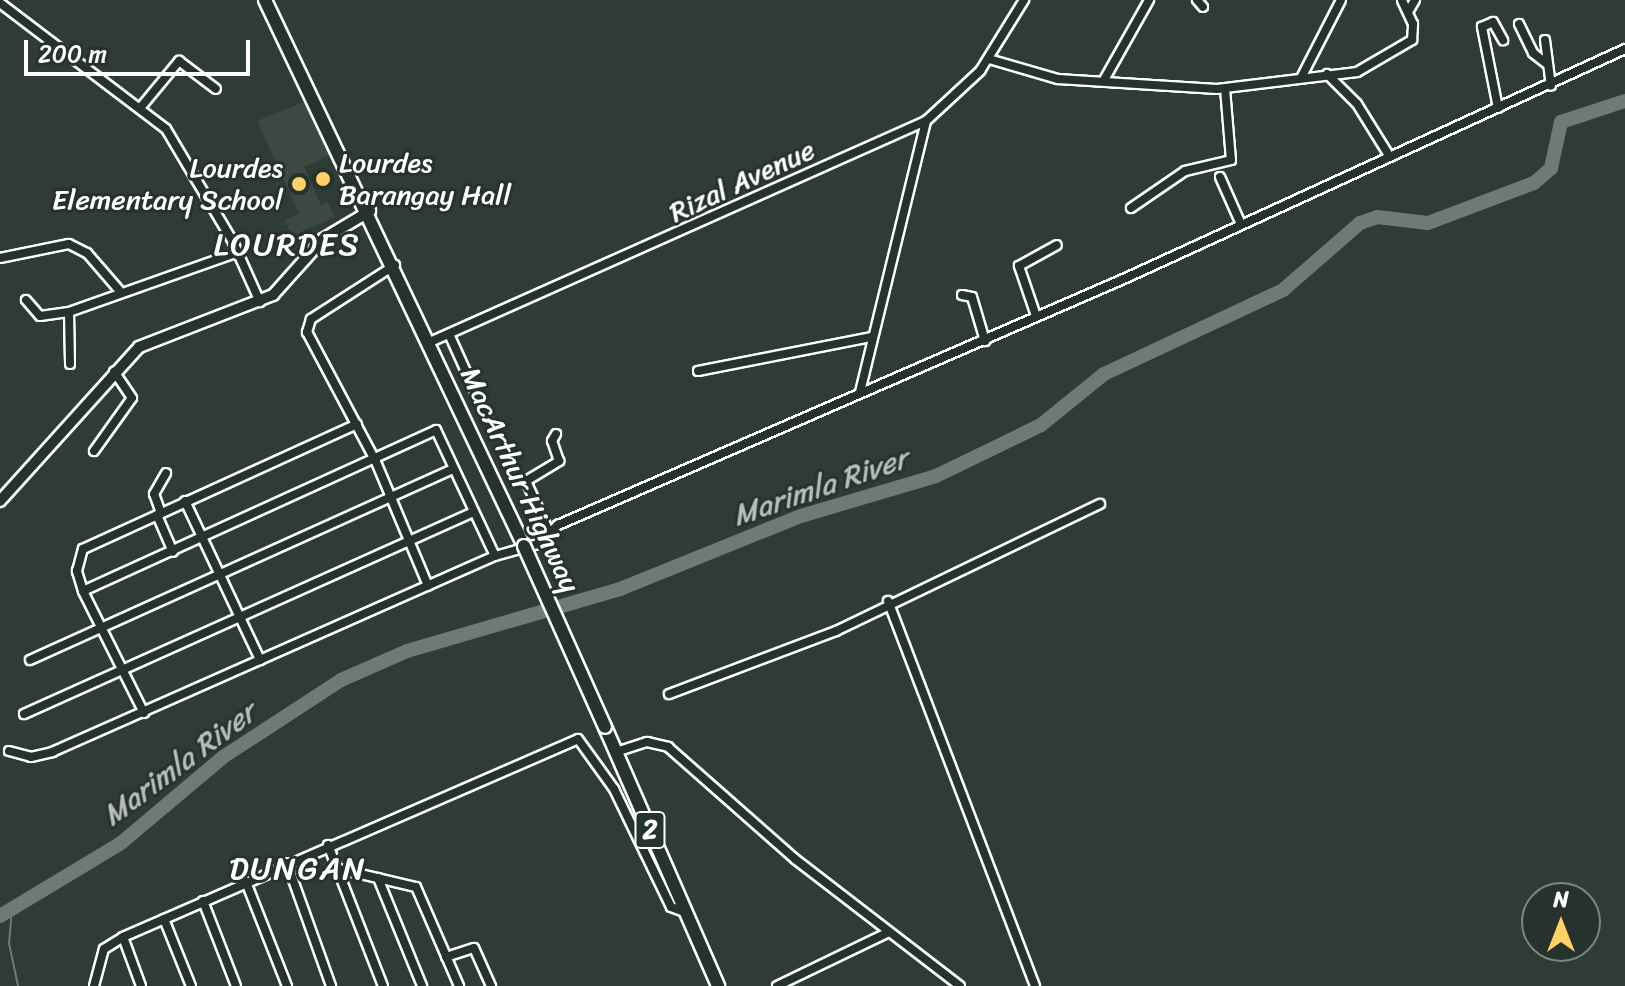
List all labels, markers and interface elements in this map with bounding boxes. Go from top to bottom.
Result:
scale bar [28,24,254,74]
text: 200 m [38,33,107,75]
street label: Rizal Avenue [664,133,820,229]
place label: Lourdes Barangay Hall [339,146,511,212]
place label: Lourdes Elementary School [52,151,283,217]
marker: Lourdes Barangay Hall [314,170,332,188]
marker: Lourdes Elementary School [290,175,308,193]
district label: LOURDES [214,226,360,264]
street label: MacArthur Highway [453,362,587,598]
water label: Marimla River [728,440,912,534]
water label: Marimla River [95,695,263,833]
road number: 2 [634,808,666,852]
district label: DUNGAN [229,850,367,888]
text: N [1553,880,1569,919]
north arrow [1521,882,1601,962]

